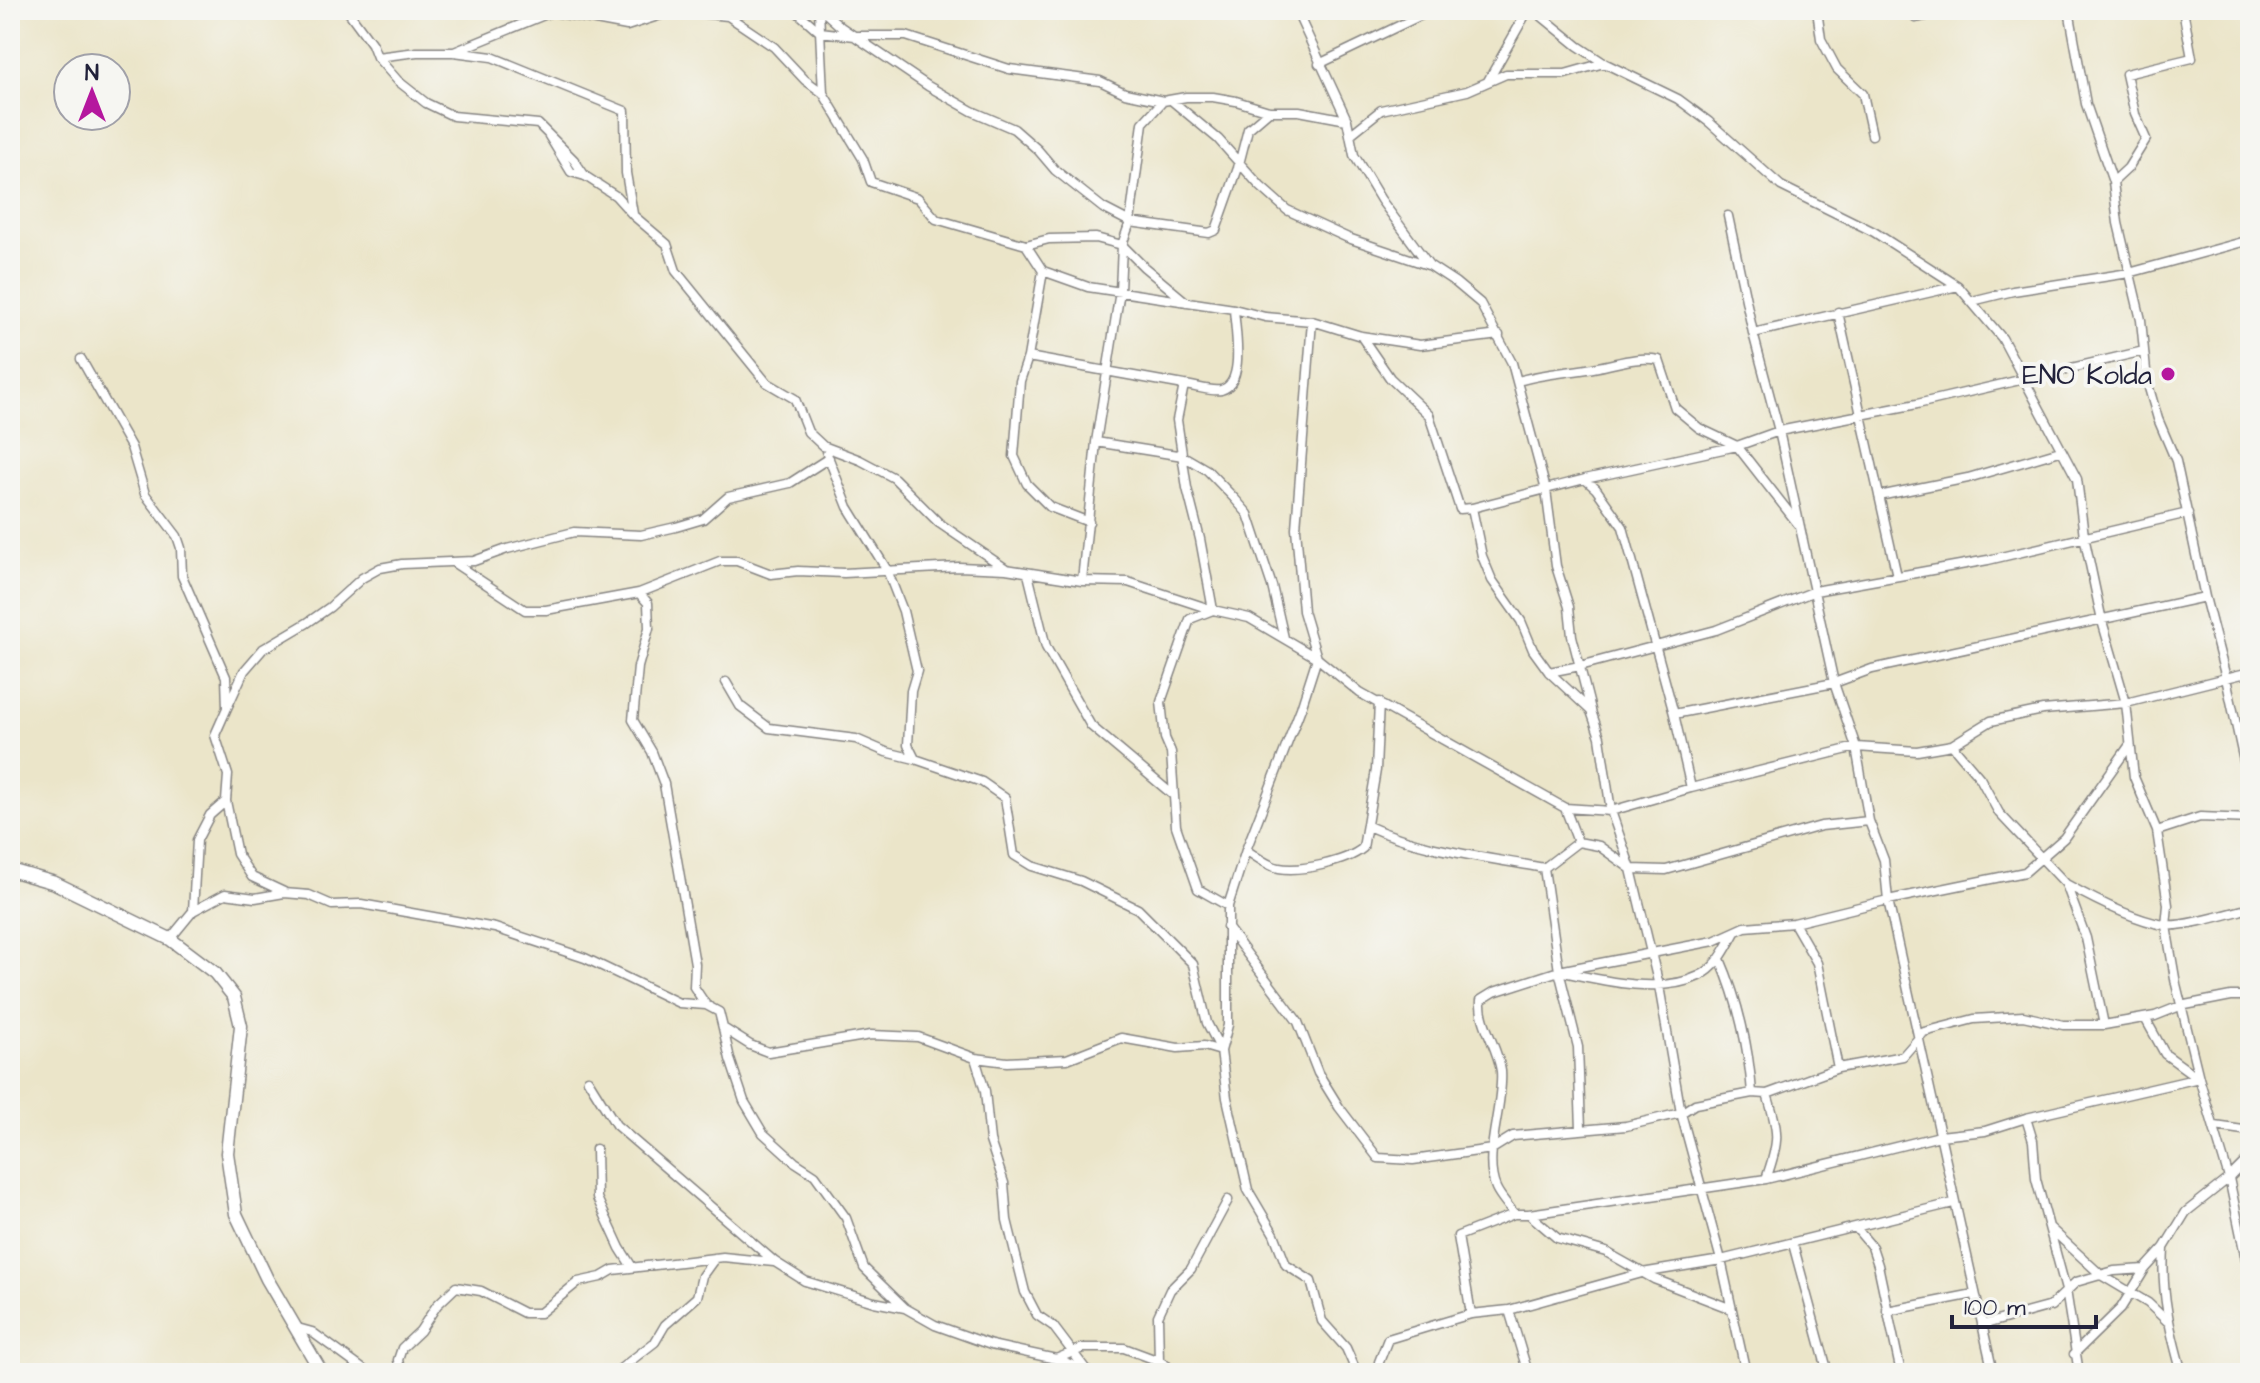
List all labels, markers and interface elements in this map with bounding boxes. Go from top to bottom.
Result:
north arrow [52,52,132,132]
text: N [85,58,99,89]
place label: ENO Kolda [2022,356,2152,395]
marker: ENO Kolda [2159,365,2177,383]
scale bar [1952,1279,2096,1329]
text: 100 m [1964,1291,2026,1325]

